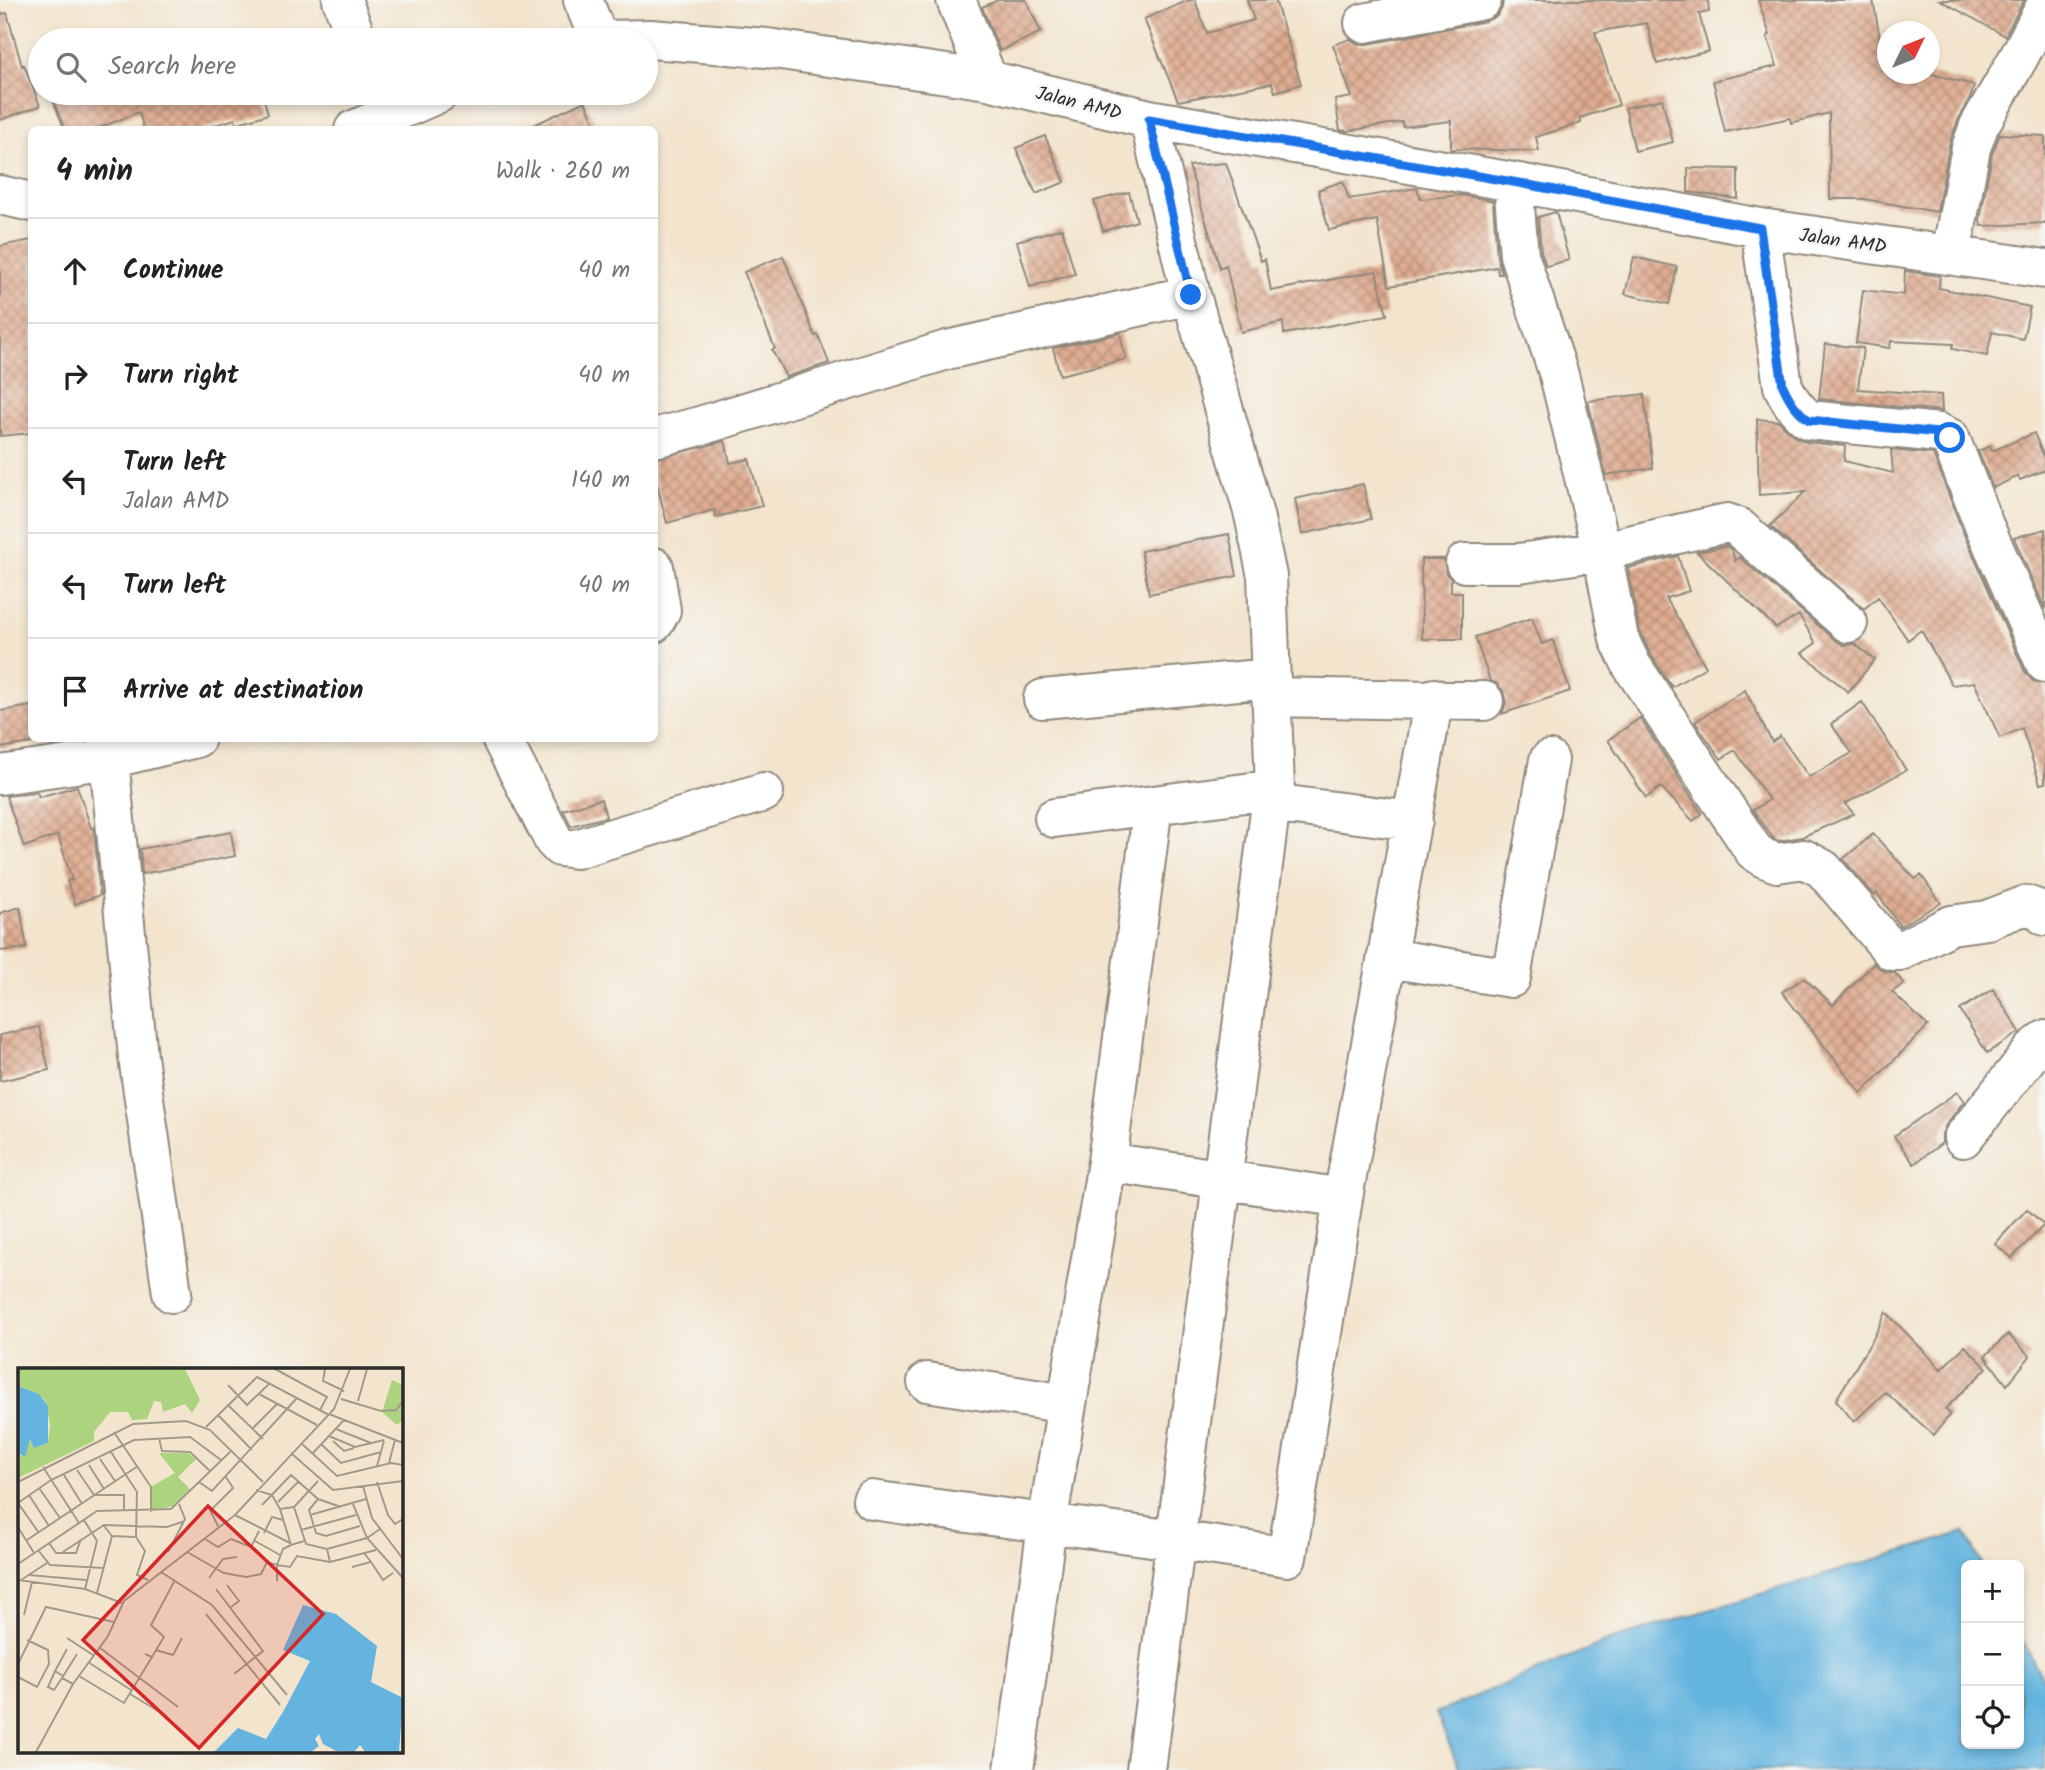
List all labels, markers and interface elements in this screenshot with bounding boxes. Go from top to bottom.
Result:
north arrow [1877,21,1940,84]
search box [28,28,658,105]
text: Search here [108,46,236,88]
icon: search [52,48,90,86]
street label: Jalan AMD [1032,79,1125,129]
text: 4 min [56,148,133,196]
text: Walk · 260 m [496,154,630,190]
street label: Jalan AMD [1797,221,1888,263]
text: Continue [123,250,224,292]
icon: ahead [56,252,94,290]
text: 40 m [578,253,630,289]
route end [1175,279,1206,310]
text: Turn right [123,355,239,397]
icon: right [56,357,94,395]
text: 40 m [578,358,630,394]
route start [1934,422,1965,453]
text: Turn left [123,442,226,484]
icon: left [56,462,94,500]
text: 140 m [571,463,630,499]
text: Jalan AMD [123,484,229,520]
text: Turn left [123,565,226,607]
icon: left [56,567,94,605]
text: 40 m [578,568,630,604]
text: Arrive at destination [123,670,363,712]
icon: arrive [56,672,94,710]
inset map [18,1368,402,1752]
map controls [1961,1560,2024,1749]
button: + [1961,1560,2024,1623]
button: − [1961,1623,2024,1686]
button: locate [1961,1686,2024,1749]

